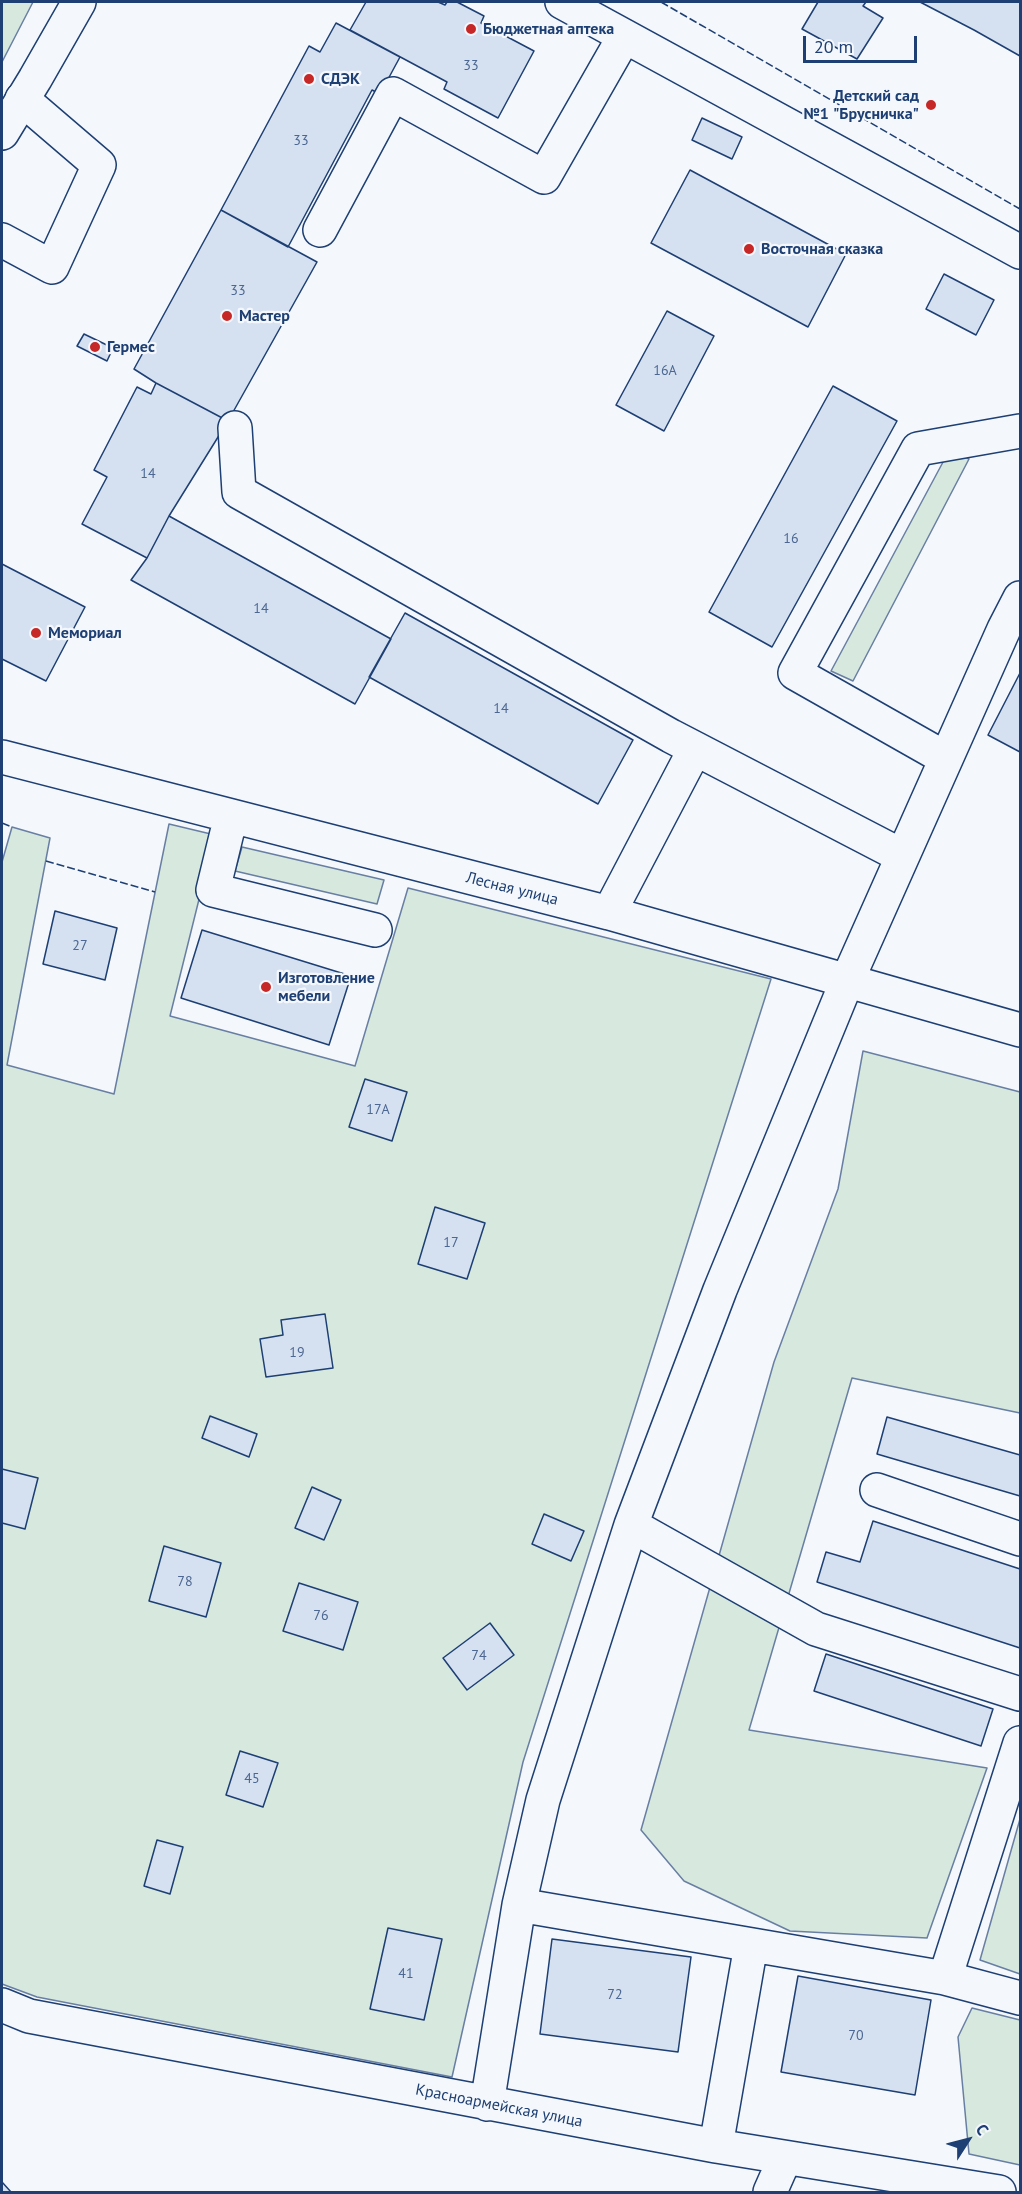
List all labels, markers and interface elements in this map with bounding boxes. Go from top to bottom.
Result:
place label: Бюджетная аптека [483,19,614,39]
marker: Бюджетная аптека [464,22,478,36]
scale bar [806,24,920,62]
text: 20 m [814,35,853,58]
house number: 33 [463,58,479,74]
place label: СДЭК [321,69,360,89]
marker: СДЭК [302,72,316,86]
place label: Детский сад №1 "Брусничка" [803,86,919,124]
marker: Детский сад №1 "Брусничка" [924,98,938,112]
house number: 33 [293,133,309,149]
place label: Восточная сказка [761,239,883,259]
marker: Восточная сказка [742,242,756,256]
house number: 33 [230,283,246,299]
place label: Мастер [239,306,290,326]
marker: Мастер [220,309,234,323]
place label: Гермес [107,337,155,357]
marker: Гермес [88,340,102,354]
house number: 16А [653,363,677,379]
house number: 14 [140,466,156,482]
house number: 16 [783,531,799,547]
house number: 14 [253,601,269,617]
place label: Мемориал [48,623,122,643]
marker: Мемориал [29,626,43,640]
house number: 14 [493,701,509,717]
street label: Лесная улица [464,868,560,910]
house number: 27 [72,938,88,954]
place label: Изготовление мебели [278,968,375,1006]
marker: Изготовление мебели [259,980,273,994]
house number: 17А [366,1102,390,1118]
house number: 17 [443,1235,459,1251]
house number: 19 [289,1345,305,1361]
house number: 78 [177,1574,193,1590]
house number: 76 [313,1608,329,1624]
house number: 74 [471,1648,487,1664]
house number: 45 [244,1771,260,1787]
house number: 41 [398,1966,414,1982]
house number: 72 [607,1987,623,2003]
house number: 70 [848,2028,864,2044]
street label: Красноармейская улица [414,2080,584,2132]
north arrow [938,2110,998,2170]
text: С [972,2120,993,2139]

